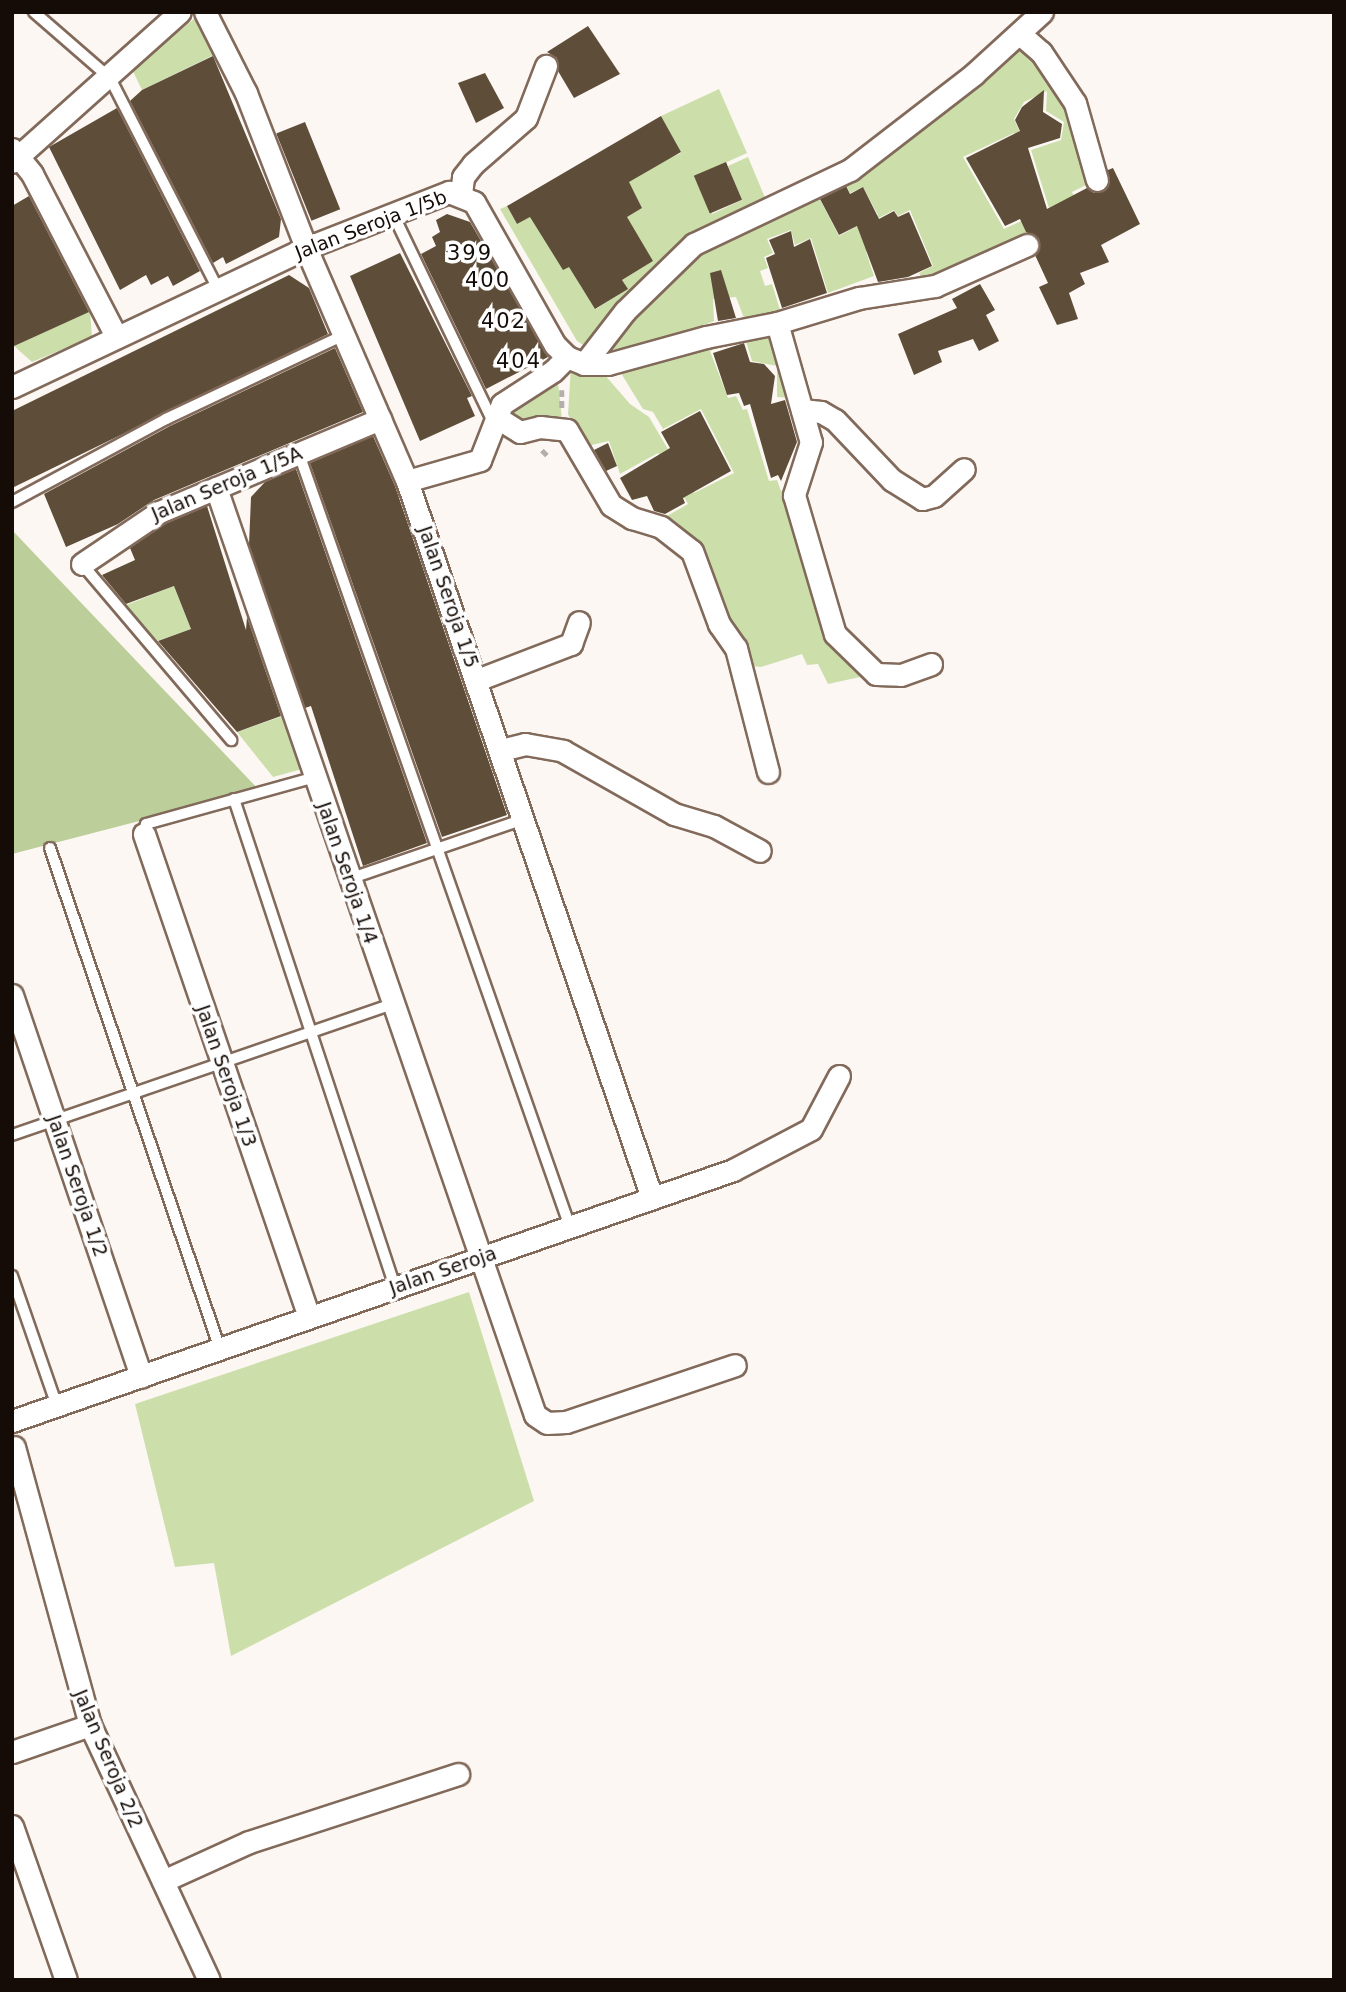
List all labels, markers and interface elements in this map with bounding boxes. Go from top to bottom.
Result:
street label: Jalan Seroja 1/5b [292,186,450,264]
district label: 399 [447,240,493,266]
district label: 400 [465,267,511,293]
district label: 402 [481,308,527,334]
district label: 404 [496,348,542,374]
street label: Jalan Seroja 1/5A [148,442,306,526]
street label: Jalan Seroja 1/5 [413,523,483,671]
street label: Jalan Seroja 1/4 [312,799,382,947]
street label: Jalan Seroja 1/3 [191,1002,261,1150]
street label: Jalan Seroja 1/2 [42,1112,112,1260]
street label: Jalan Seroja [386,1242,500,1300]
street label: Jalan Seroja 2/2 [68,1686,148,1832]

